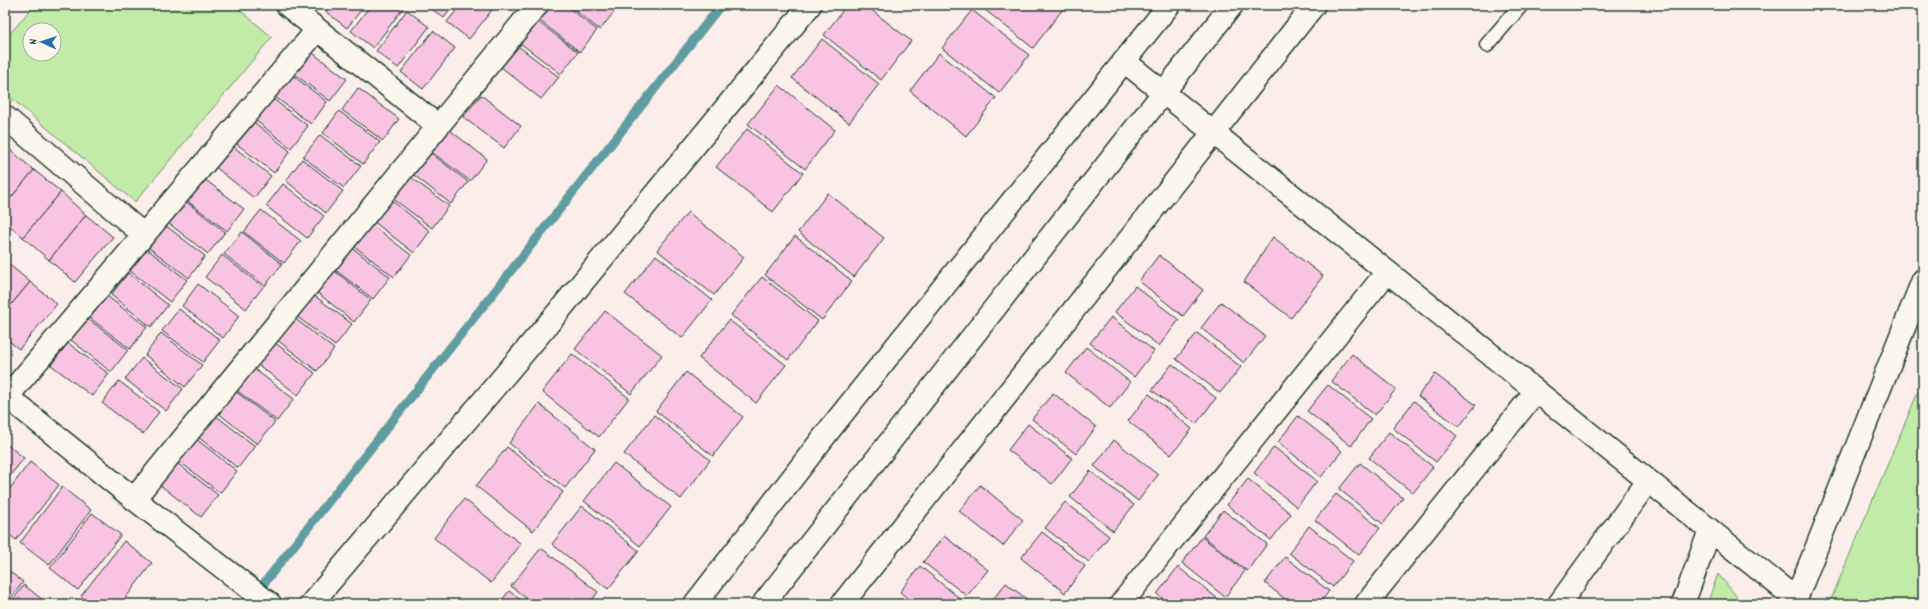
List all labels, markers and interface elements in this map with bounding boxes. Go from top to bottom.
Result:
north arrow [22,22,62,62]
text: N [26,38,42,45]

